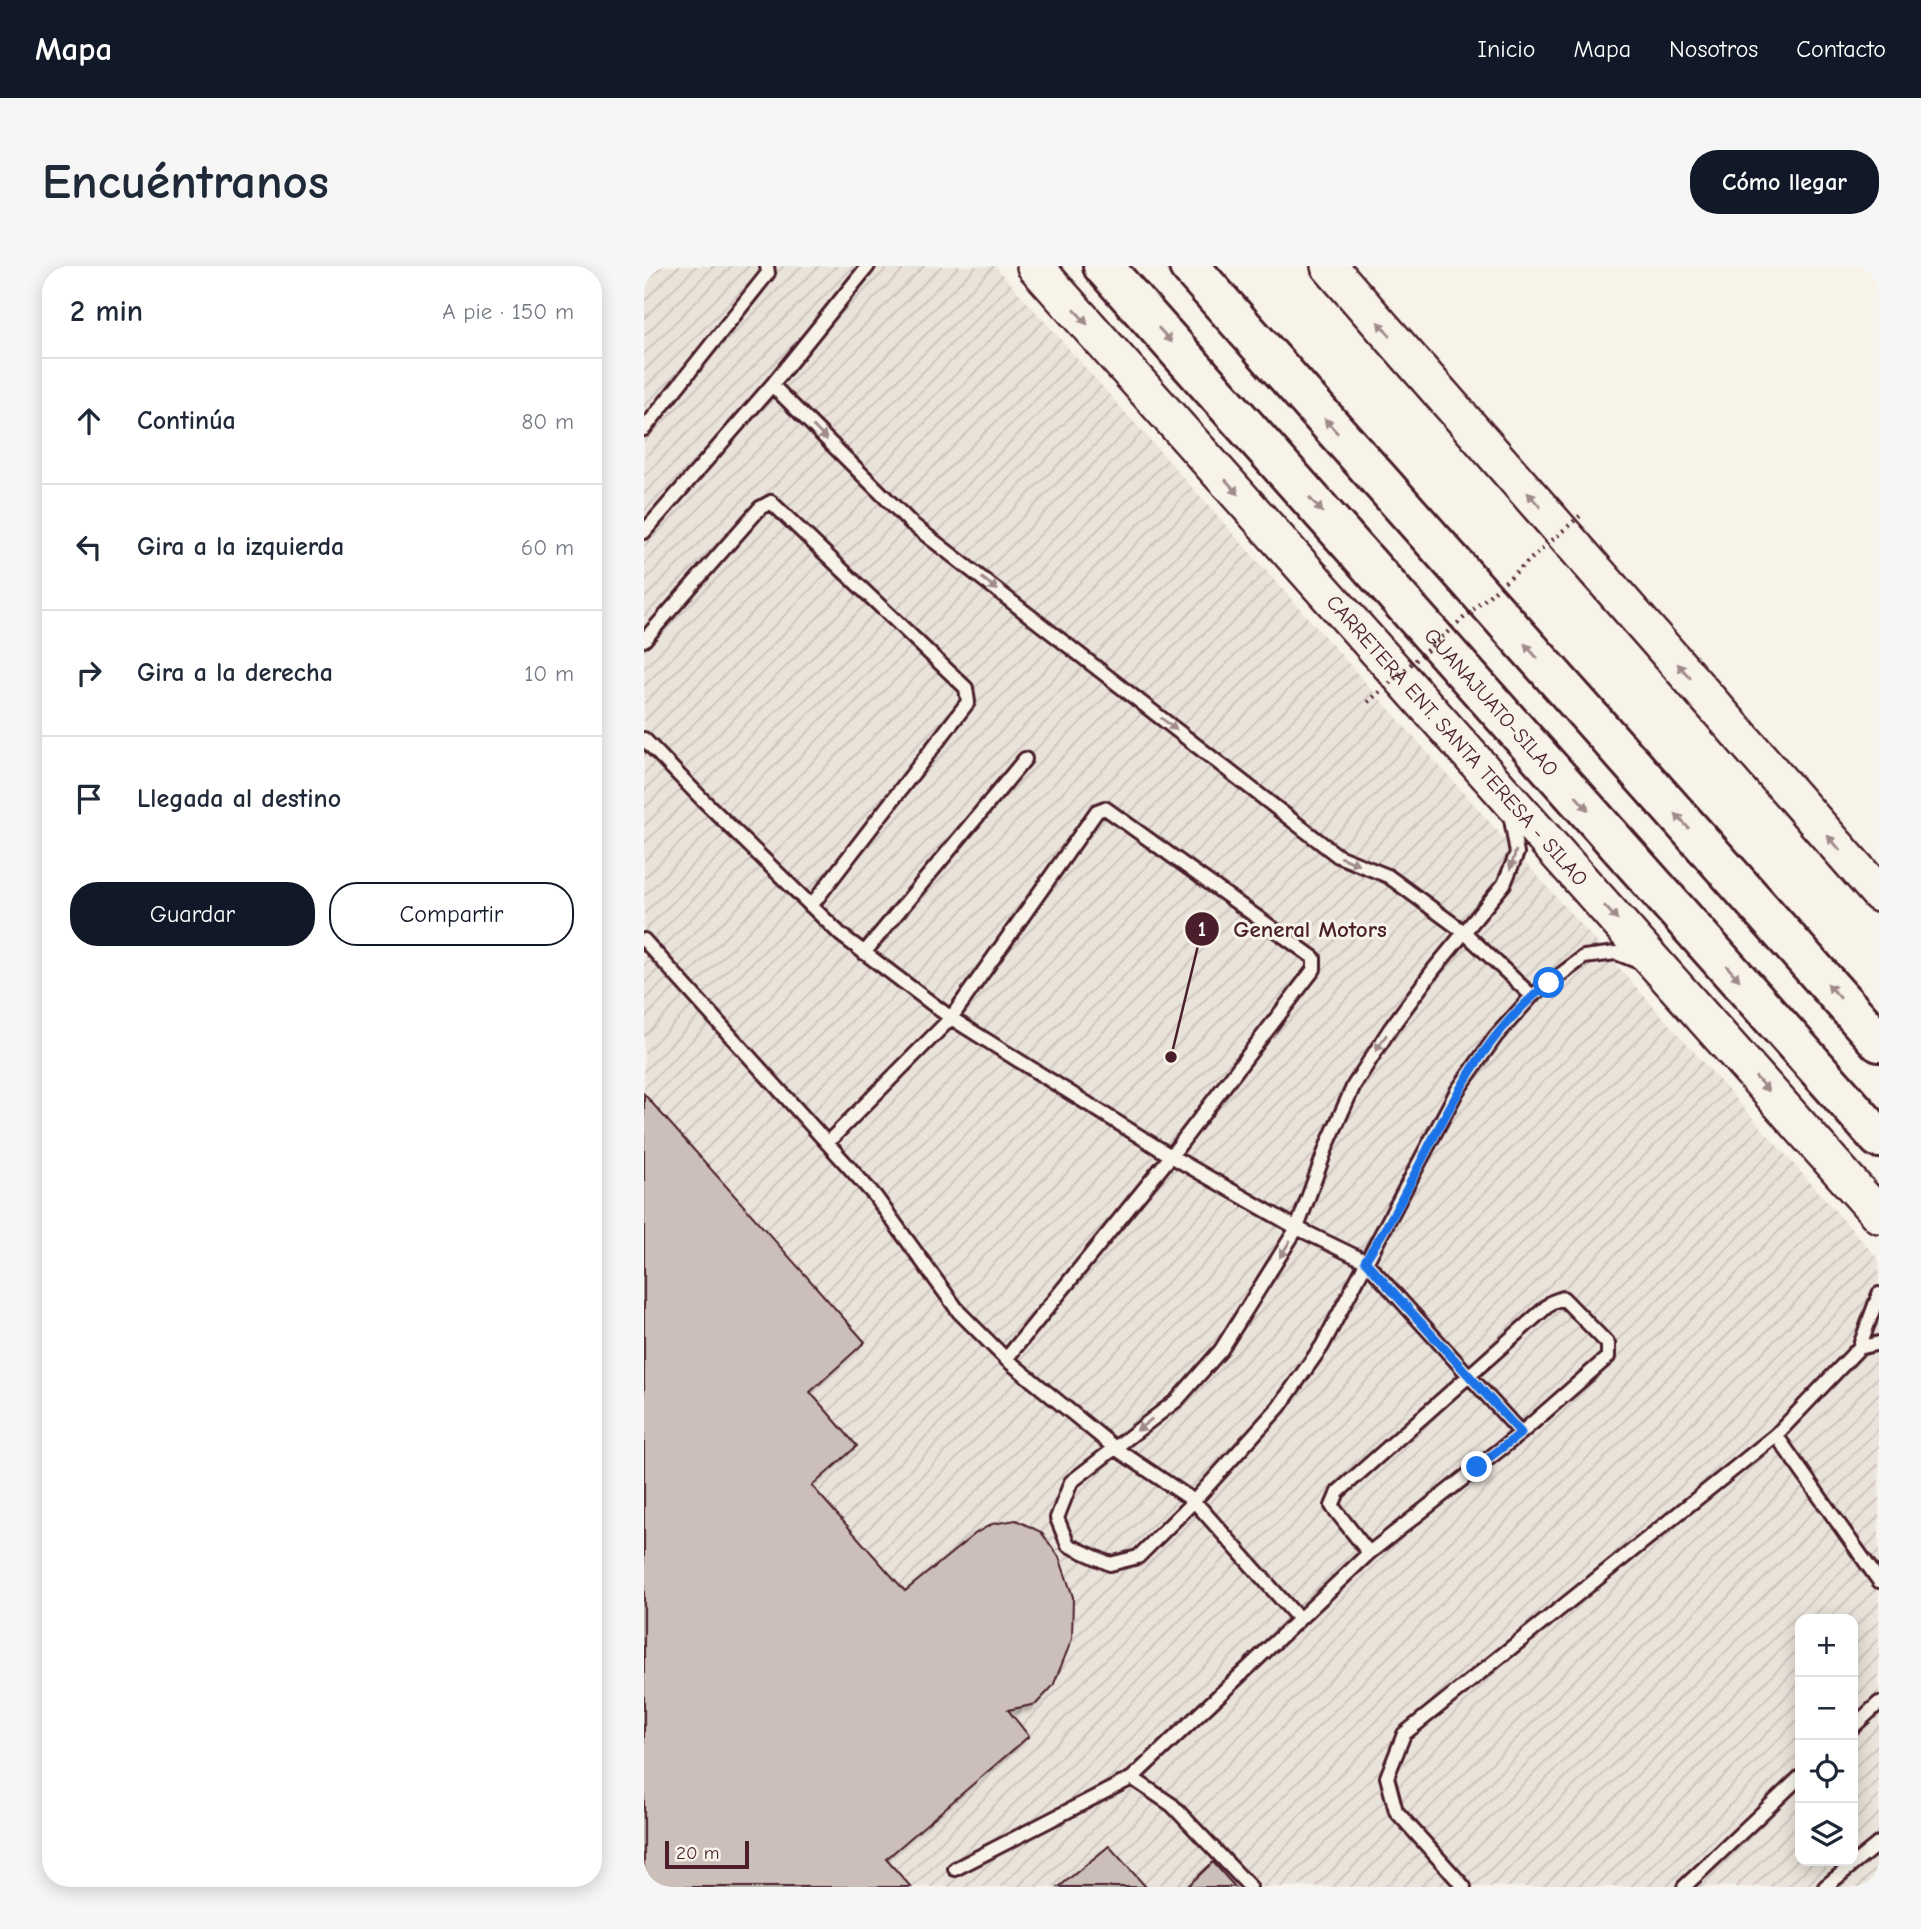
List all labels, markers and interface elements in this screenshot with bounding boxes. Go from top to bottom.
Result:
text: Mapa [35,30,112,68]
text: Inicio [1478,35,1535,63]
text: Mapa [1573,35,1631,63]
text: Nosotros [1669,35,1758,63]
text: Contacto [1796,35,1886,63]
button: Cómo llegar [1690,150,1879,214]
text: Encuéntranos [42,154,329,210]
text: 2 min [70,294,143,329]
text: A pie · 150 m [442,298,574,325]
one-way arrow [1073,308,1089,326]
one-way arrow [1377,321,1393,338]
one-way arrow [1157,326,1173,344]
icon: ahead [70,402,108,440]
text: Continúa [137,406,236,436]
text: 80 m [521,408,574,435]
one-way arrow [1323,417,1339,435]
one-way arrow [812,425,828,441]
one-way arrow [1224,478,1240,496]
one-way arrow [1526,491,1542,509]
one-way arrow [1308,496,1324,514]
icon: left [70,528,108,566]
text: Gira a la izquierda [137,532,344,562]
text: 60 m [521,534,574,561]
one-way arrow [980,577,998,592]
street label: CARRETERA ENT. SANTA TERESA - SILAO [1321,590,1593,891]
street label: GUANAJUATO-SILAO [1419,623,1563,781]
one-way arrow [1523,642,1539,660]
icon: right [70,654,108,692]
text: Gira a la derecha [137,658,333,688]
text: 10 m [524,660,574,687]
one-way arrow [1677,663,1692,680]
one-way arrow [1160,717,1178,731]
icon: arrive [70,780,108,818]
text: Llegada al destino [137,784,341,814]
one-way arrow [1573,795,1589,812]
one-way arrow [1675,813,1691,830]
one-way arrow [1827,834,1842,851]
one-way arrow [1507,850,1517,871]
one-way arrow [1340,855,1361,866]
button: Guardar [70,882,315,946]
button: Compartir [329,882,574,946]
one-way arrow [1603,905,1618,922]
callout: General Motors [1184,907,1401,951]
text: General Motors [1233,916,1387,943]
text: 1 [1198,917,1206,941]
one-way arrow [1725,965,1740,982]
route start [1533,967,1564,998]
one-way arrow [1826,982,1842,1000]
one-way arrow [1374,1034,1387,1053]
one-way arrow [1754,1075,1769,1092]
one-way arrow [1278,1239,1291,1258]
one-way arrow [1136,1418,1154,1433]
route end [1461,1451,1492,1482]
map controls [1795,1614,1858,1866]
button: + [1795,1614,1858,1677]
button: − [1795,1677,1858,1740]
button: locate [1795,1740,1858,1803]
button: layers [1795,1803,1858,1866]
scale bar [665,1838,749,1870]
text: 20 m [676,1842,720,1864]

